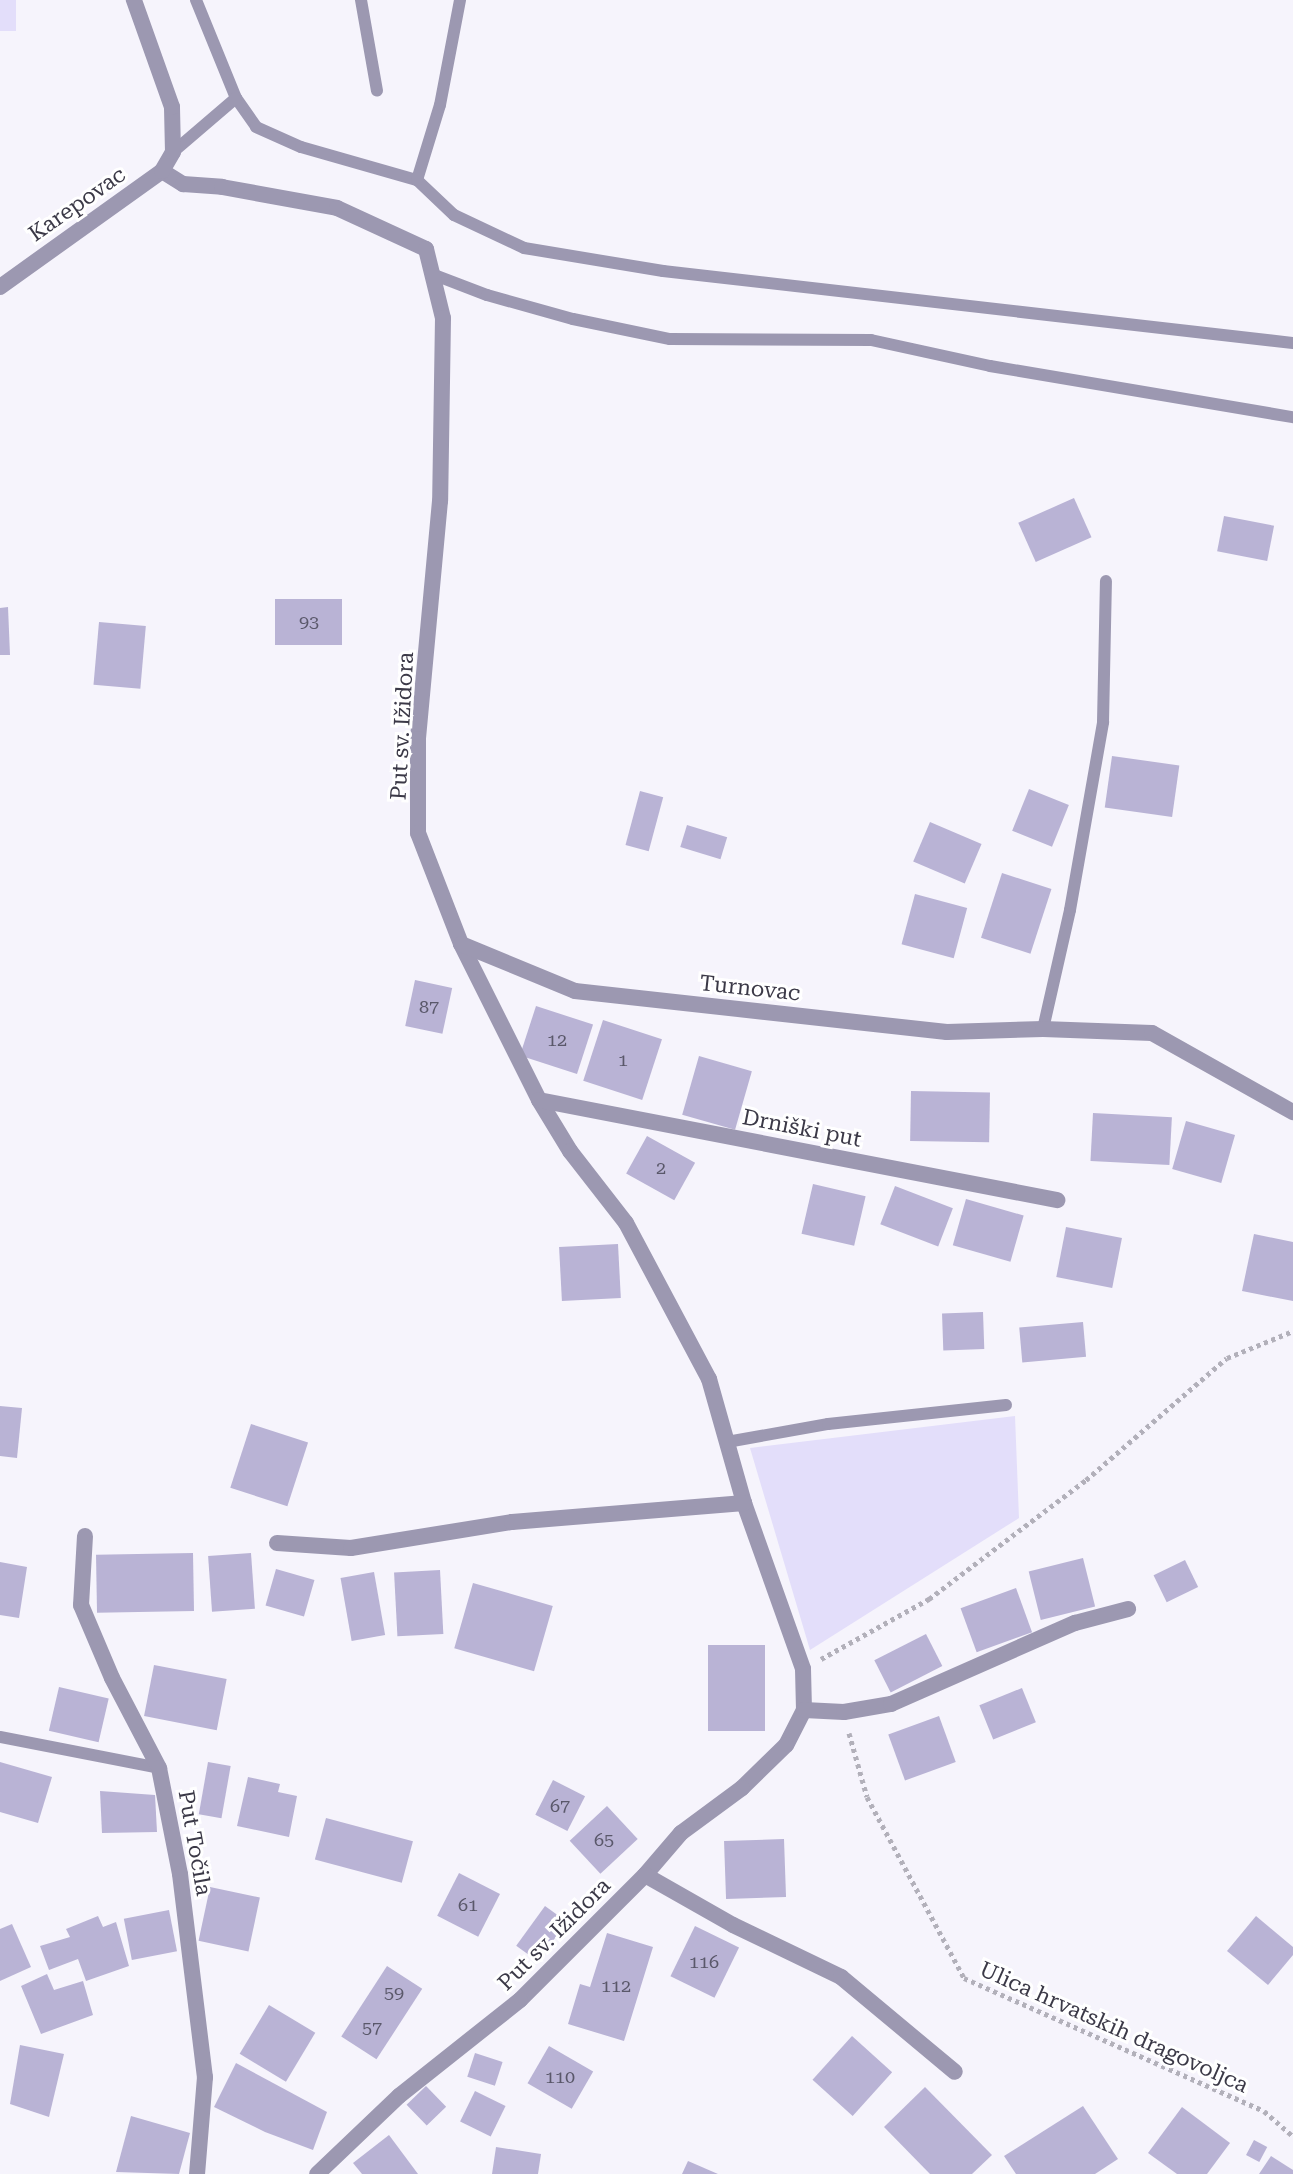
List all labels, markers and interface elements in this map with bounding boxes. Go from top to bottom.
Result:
street label: Karepovac [23,161,131,247]
house number: 93 [299,611,319,633]
street label: Put sv. Ižidora [385,651,419,801]
street label: Turnovac [698,970,802,1006]
house number: 87 [419,996,439,1018]
house number: 12 [547,1029,567,1051]
house number: 1 [618,1049,628,1071]
street label: Drniški put [740,1104,864,1152]
house number: 2 [656,1157,666,1179]
street label: Put Točila [173,1788,217,1898]
house number: 67 [550,1795,570,1817]
house number: 65 [594,1829,614,1851]
street label: Put sv. Ižidora [492,1872,616,1996]
house number: 61 [458,1894,478,1916]
house number: 116 [689,1951,719,1973]
street label: Ulica hrvatskih dragovoljca [975,1956,1253,2098]
house number: 112 [601,1975,631,1997]
house number: 59 [384,1982,404,2004]
house number: 57 [362,2017,382,2039]
house number: 110 [545,2066,575,2088]

